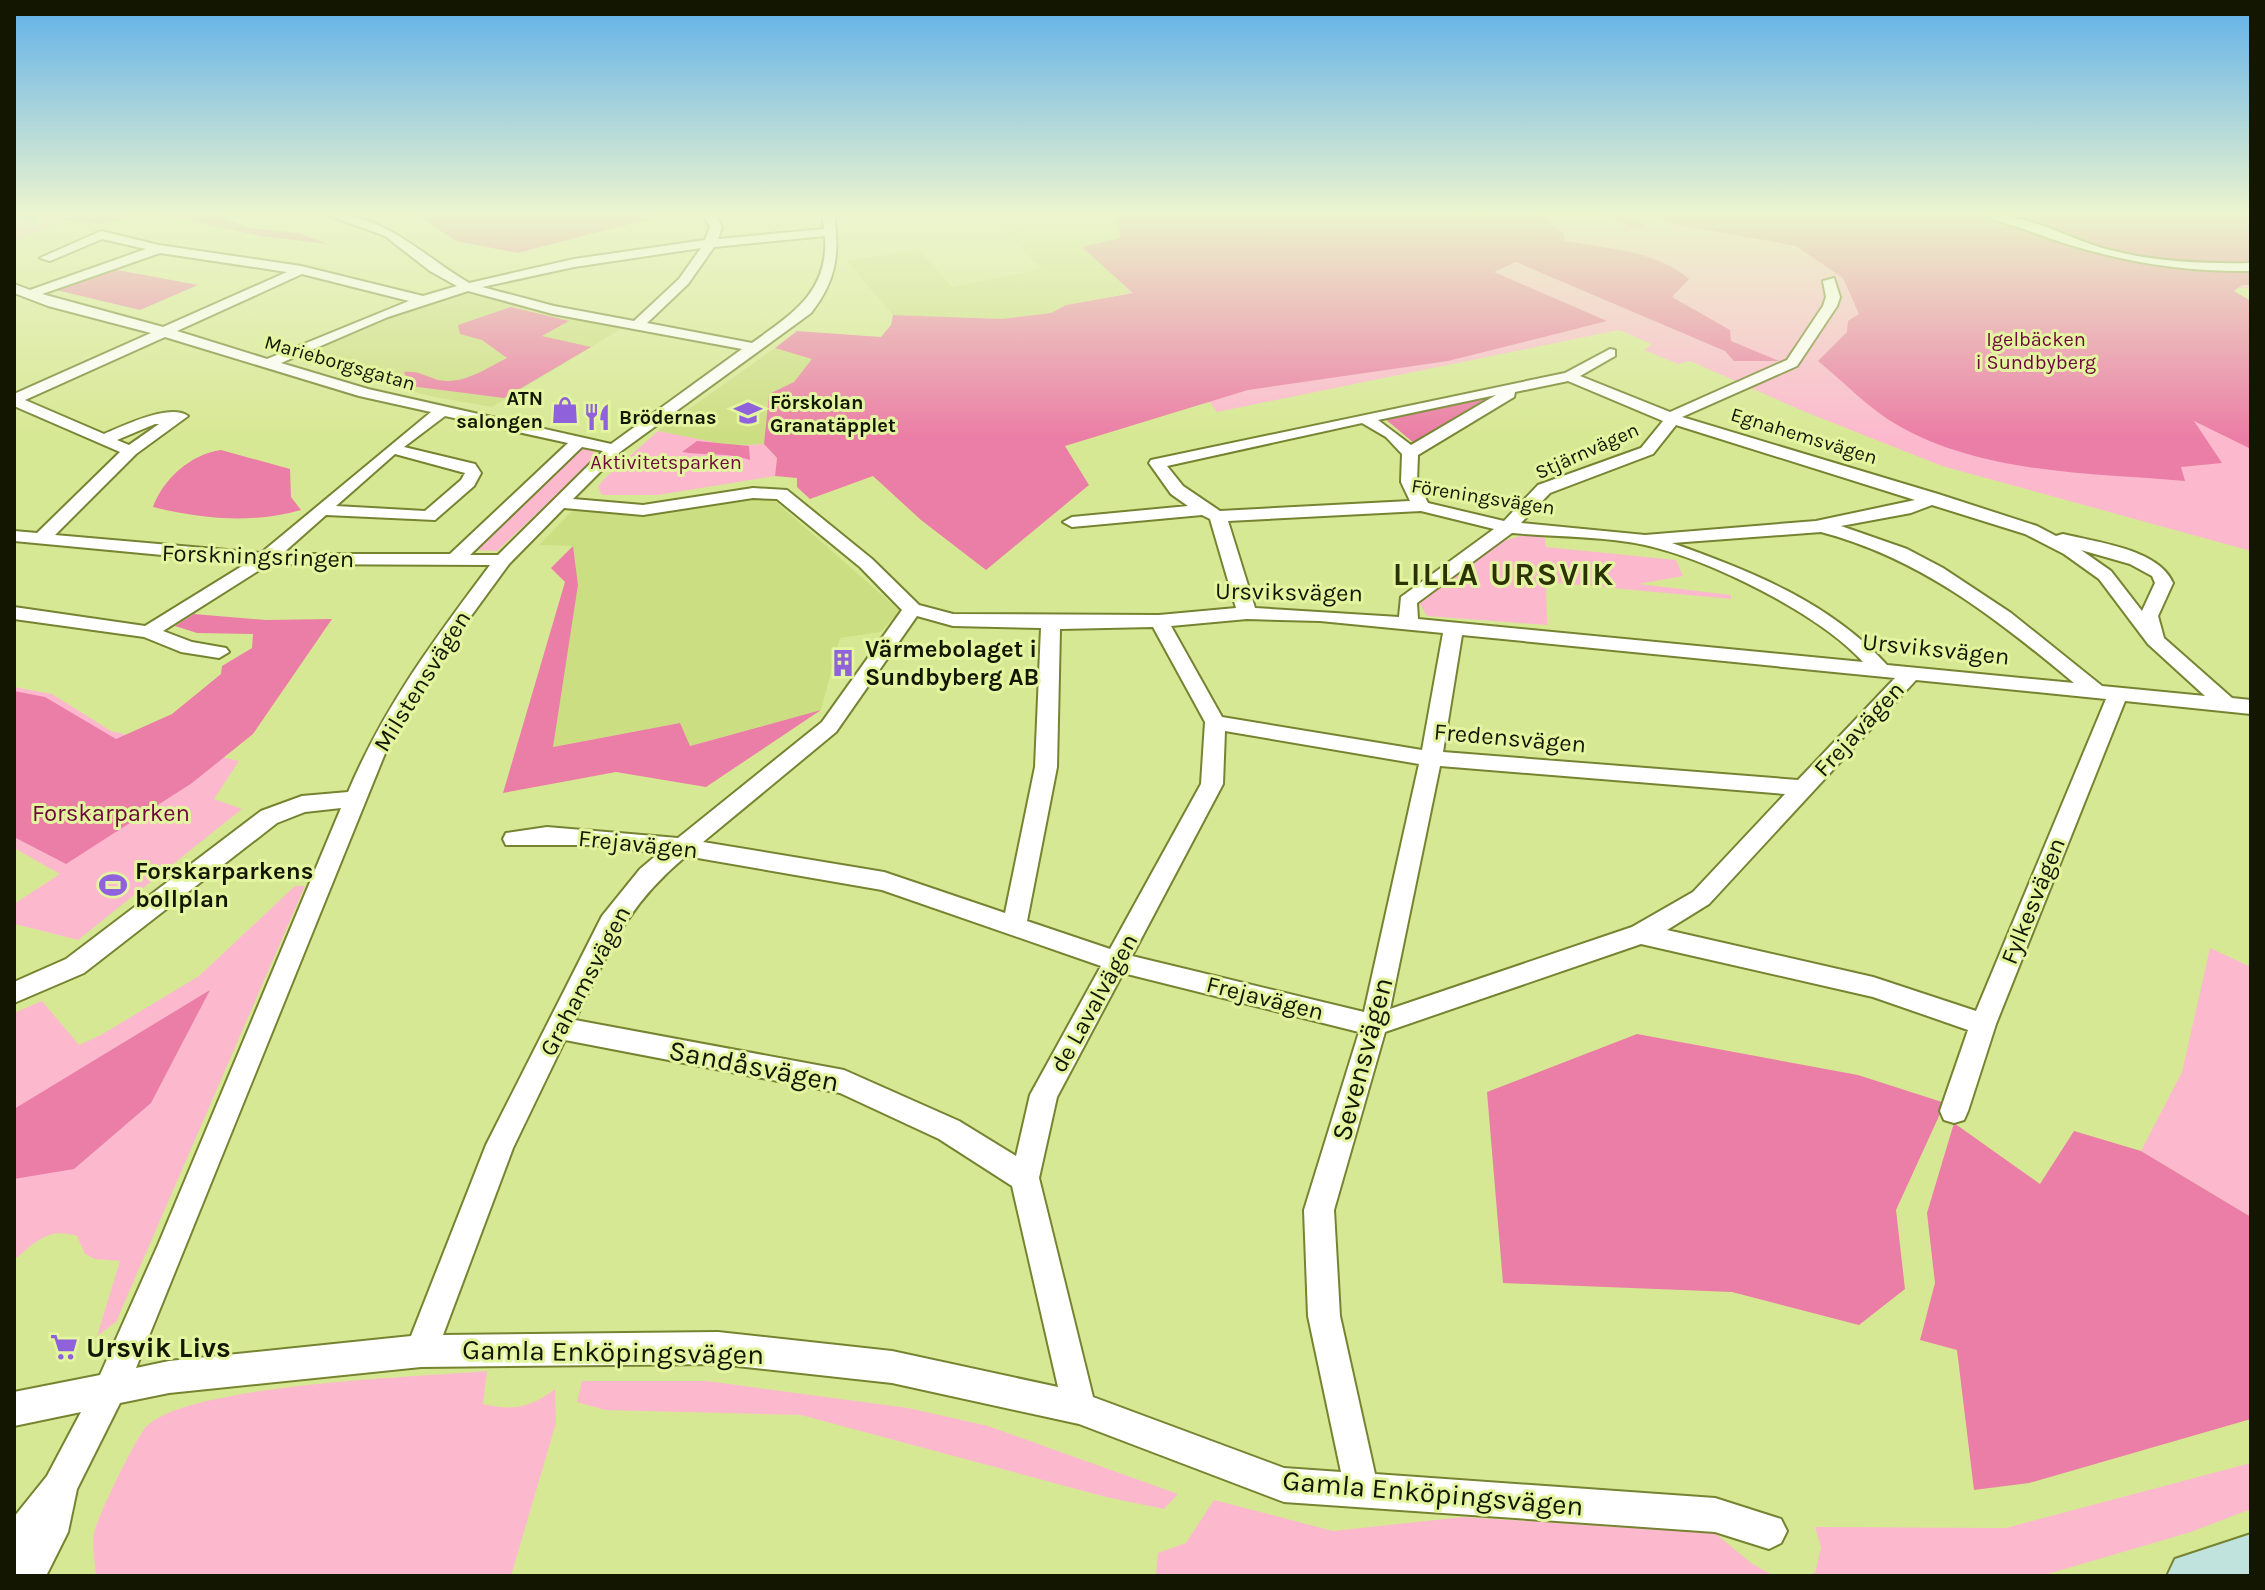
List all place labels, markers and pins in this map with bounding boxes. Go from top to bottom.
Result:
place label: ATN salongen [456,387,543,433]
place label: Förskolan Granatäpplet [770,391,896,437]
shop icon: ATN salongen [550,395,580,425]
school or university icon: Förskolan Granatäpplet [733,398,763,428]
restaurant icon: Brödernas [582,402,612,432]
place label: Brödernas [619,406,717,429]
place label: Värmebolaget i Sundbyberg AB [865,635,1039,691]
building icon: Värmebolaget i Sundbyberg AB [828,648,858,678]
place label: Forskarparkens bollplan [135,857,313,913]
sports icon: Forskarparkens bollplan [98,870,128,900]
place label: Ursvik Livs [86,1331,231,1364]
supermarket icon: Ursvik Livs [49,1332,79,1362]

